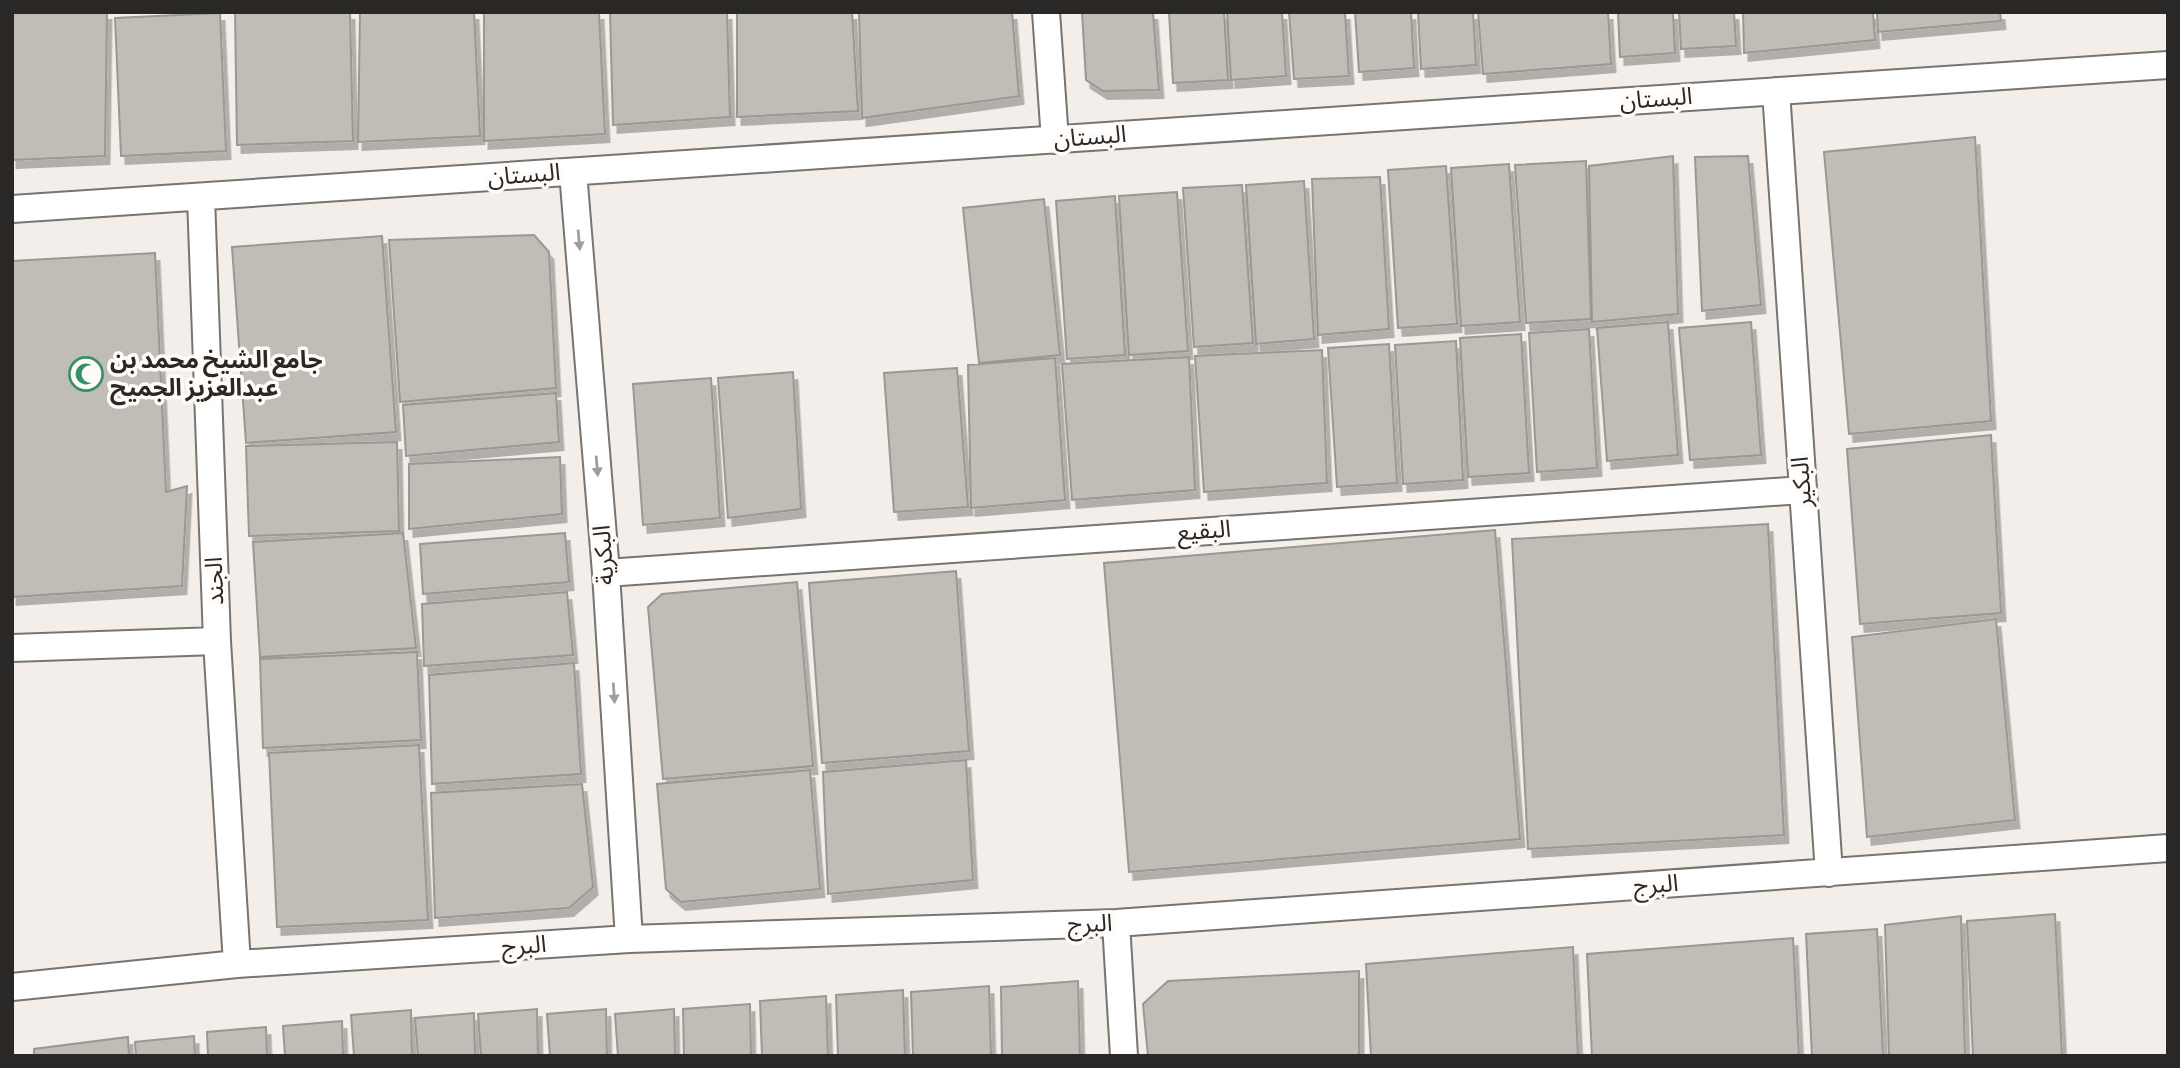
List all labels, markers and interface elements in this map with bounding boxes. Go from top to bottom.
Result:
street label: البستان [1619,82,1693,116]
street label: البستان [1053,120,1127,154]
street label: البستان [487,158,561,192]
one-way arrow [574,229,585,251]
place label: جامع الشيخ محمد بن عبدالعزيز الجميح [110,346,323,406]
mosque icon: جامع الشيخ محمد بن عبدالعزيز الجميح [67,355,105,393]
one-way arrow [592,456,603,478]
street label: البكير [1786,456,1818,509]
street label: البقيع [1176,515,1232,549]
street label: البكرية [587,524,621,586]
street label: الجند [200,556,230,606]
one-way arrow [608,683,619,705]
street label: البرج [1633,869,1680,903]
street label: البرج [1067,909,1113,941]
street label: البرج [501,930,548,964]

